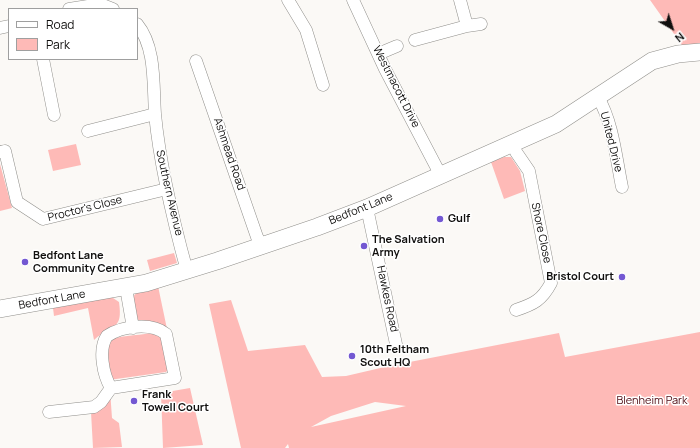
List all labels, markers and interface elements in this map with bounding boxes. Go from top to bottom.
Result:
legend [8,8,138,60]
north arrow [652,8,692,48]
text: Road [46,16,74,33]
text: N [672,29,688,46]
text: Park [46,36,70,53]
street label: Westmacott Drive [370,44,422,130]
street label: United Drive [597,110,625,174]
street label: Ashmead Road [210,116,248,192]
street label: Southern Avenue [153,149,185,237]
street label: Bedfont Lane [327,190,395,228]
street label: Proctor's Close [46,193,124,225]
street label: Shore Close [528,202,554,264]
place label: Gulf [448,212,470,226]
marker: Gulf [435,214,445,224]
place label: The Salvation Army [372,233,445,259]
marker: The Salvation Army [359,241,369,251]
place label: Bedfont Lane Community Centre [33,249,135,275]
marker: Bedfont Lane Community Centre [20,257,30,267]
street label: Hawkes Road [374,265,400,333]
place label: Bristol Court [546,270,614,284]
marker: Bristol Court [617,272,627,282]
street label: Bedfont Lane [18,288,86,312]
place label: 10th Feltham Scout HQ [360,343,429,369]
marker: 10th Feltham Scout HQ [347,351,357,361]
place label: Frank Towell Court [142,388,209,414]
park label: Blenheim Park [616,394,688,408]
marker: Frank Towell Court [129,396,139,406]

